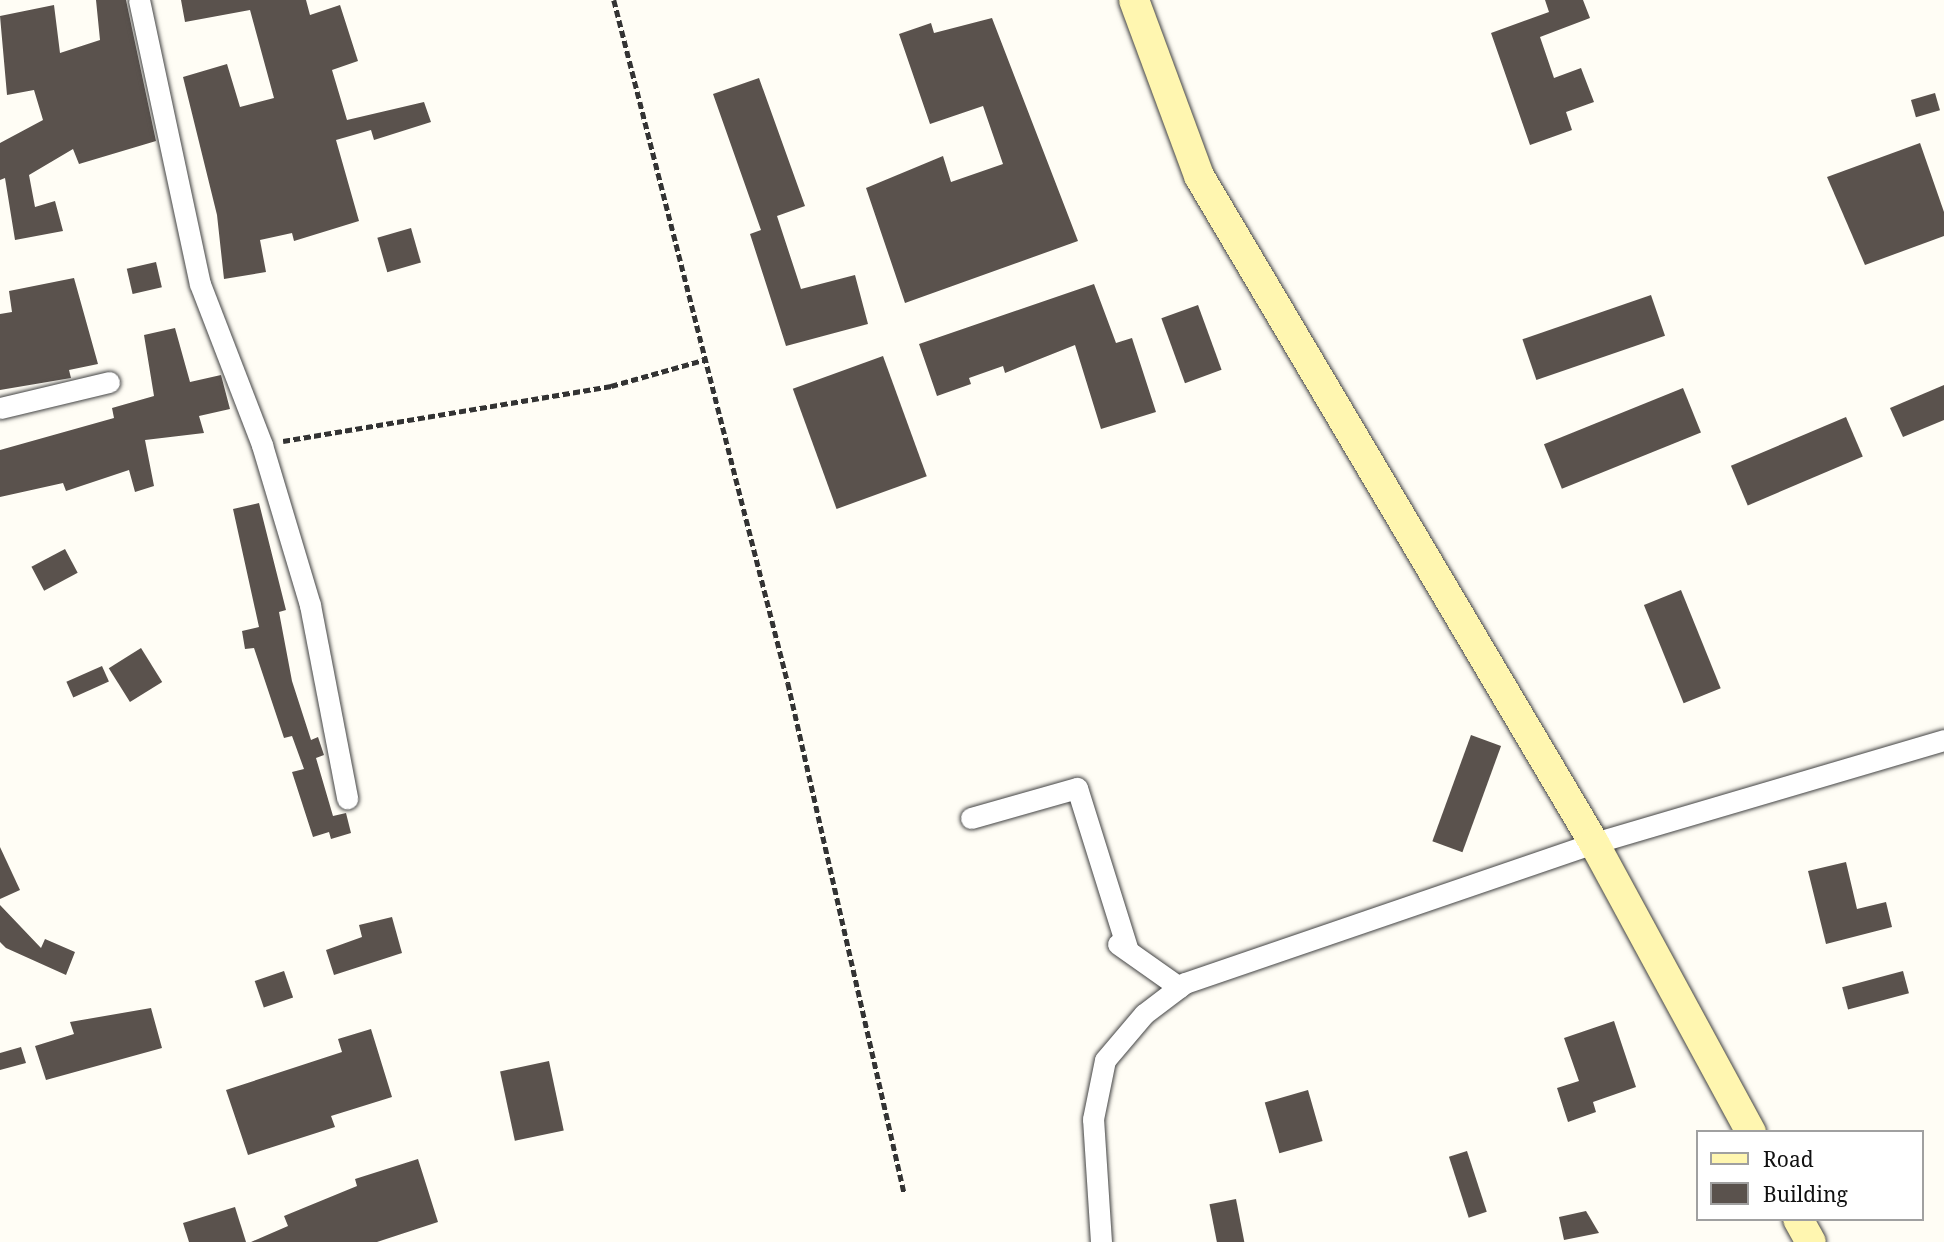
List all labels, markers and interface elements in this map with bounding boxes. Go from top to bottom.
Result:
legend [1696,1130,1923,1221]
text: Road [1763,1145,1814,1173]
text: Building [1763,1180,1848,1208]

